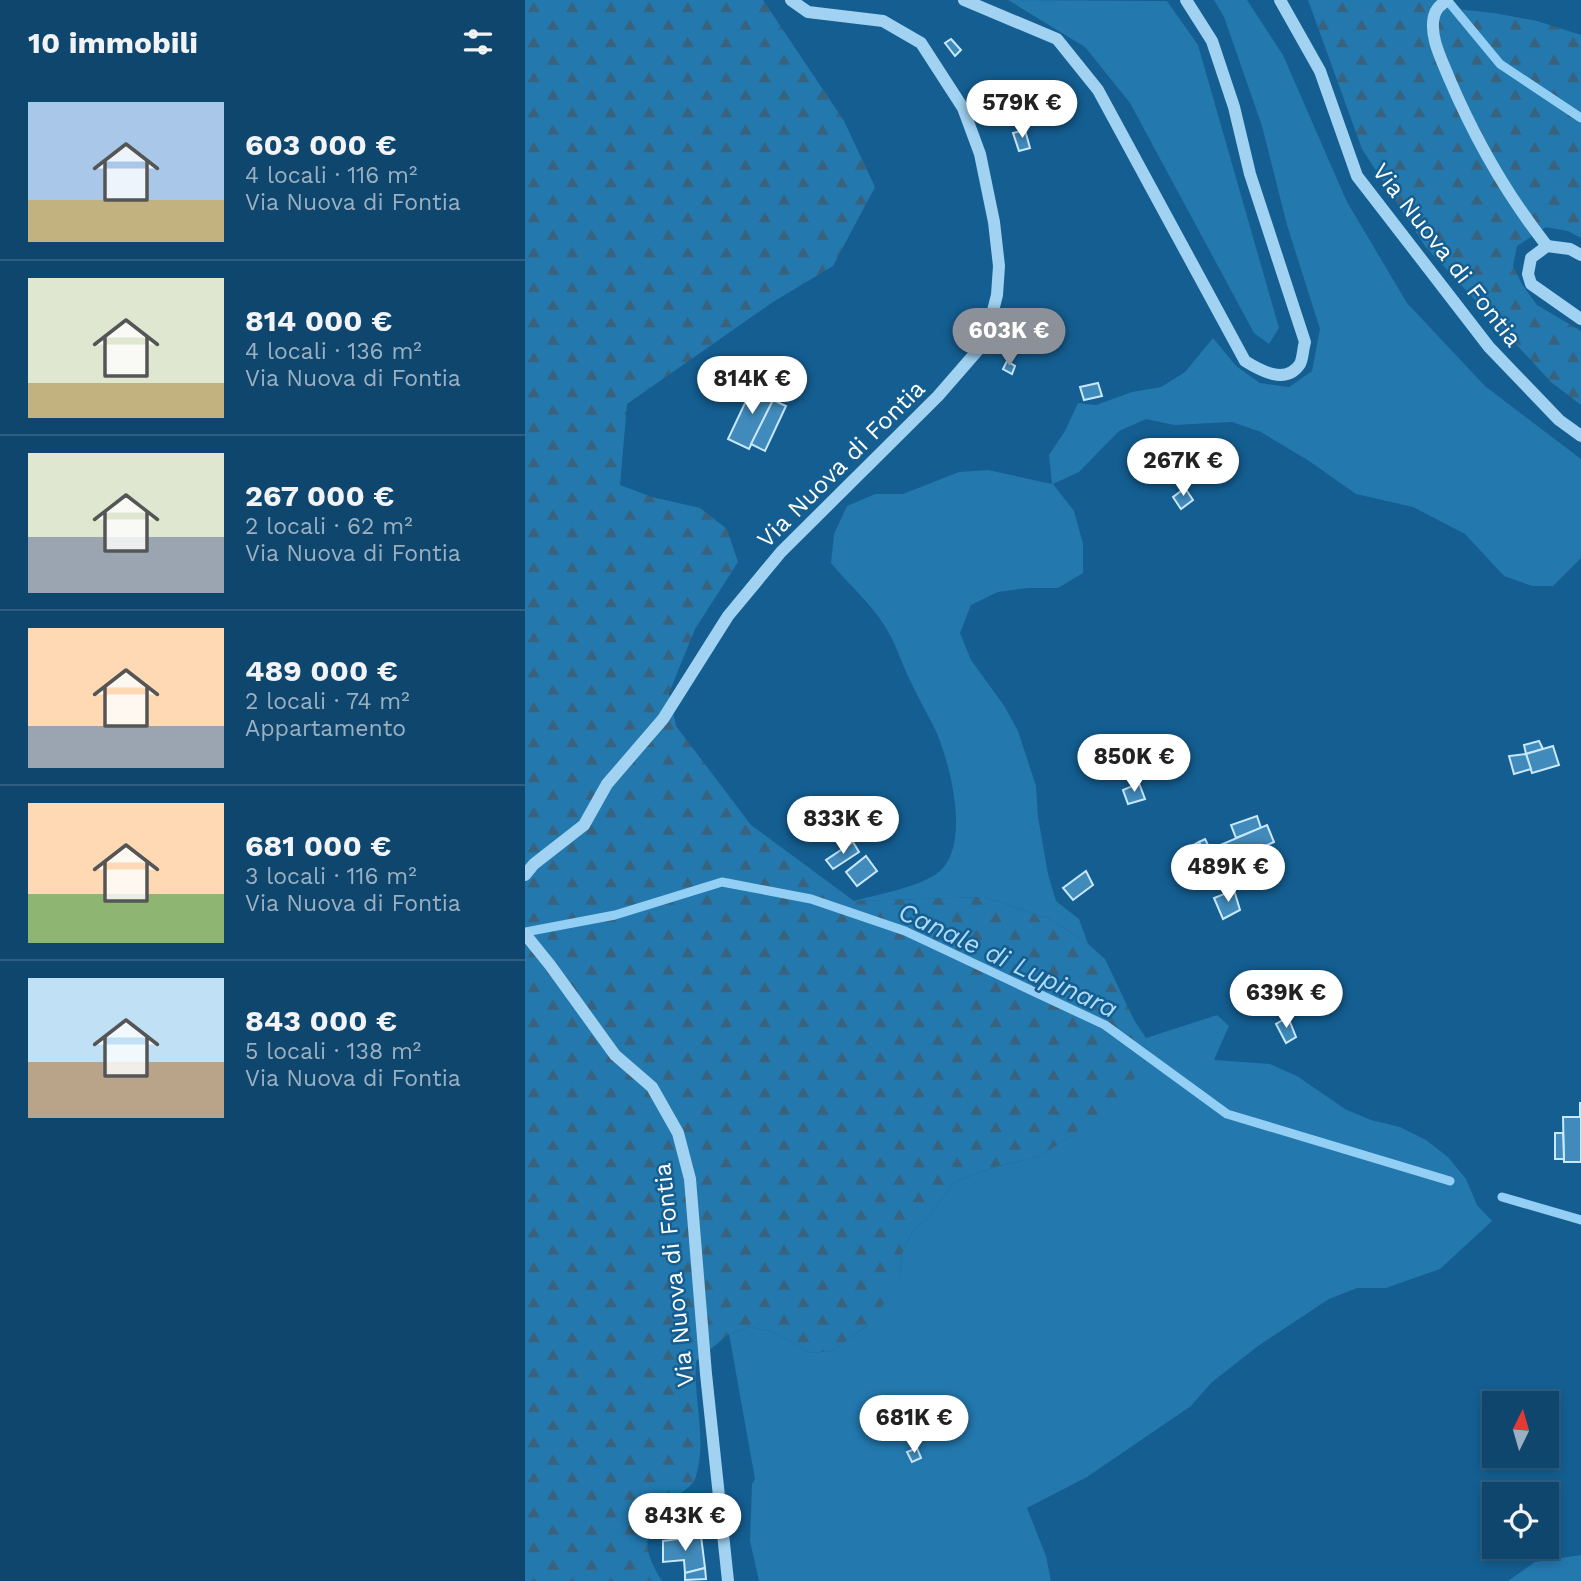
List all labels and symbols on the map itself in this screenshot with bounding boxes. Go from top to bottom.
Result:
pin: 579K € [965,80,1079,140]
street label: Via Nuova di Fontia [1367,158,1527,352]
pin: 603K € [952,308,1066,368]
pin: 814K € [695,356,809,416]
street label: Via Nuova di Fontia [751,374,931,554]
pin: 267K € [1126,438,1240,498]
pin: 850K € [1077,734,1191,794]
pin: 833K € [786,796,900,856]
pin: 489K € [1171,844,1285,904]
water label: Canale di Lupinara [894,896,1122,1024]
pin: 639K € [1229,970,1343,1030]
street label: Via Nuova di Fontia [648,1162,700,1388]
north arrow [1482,1391,1559,1468]
pin: 681K € [857,1396,971,1455]
pin: 843K € [628,1494,742,1553]

